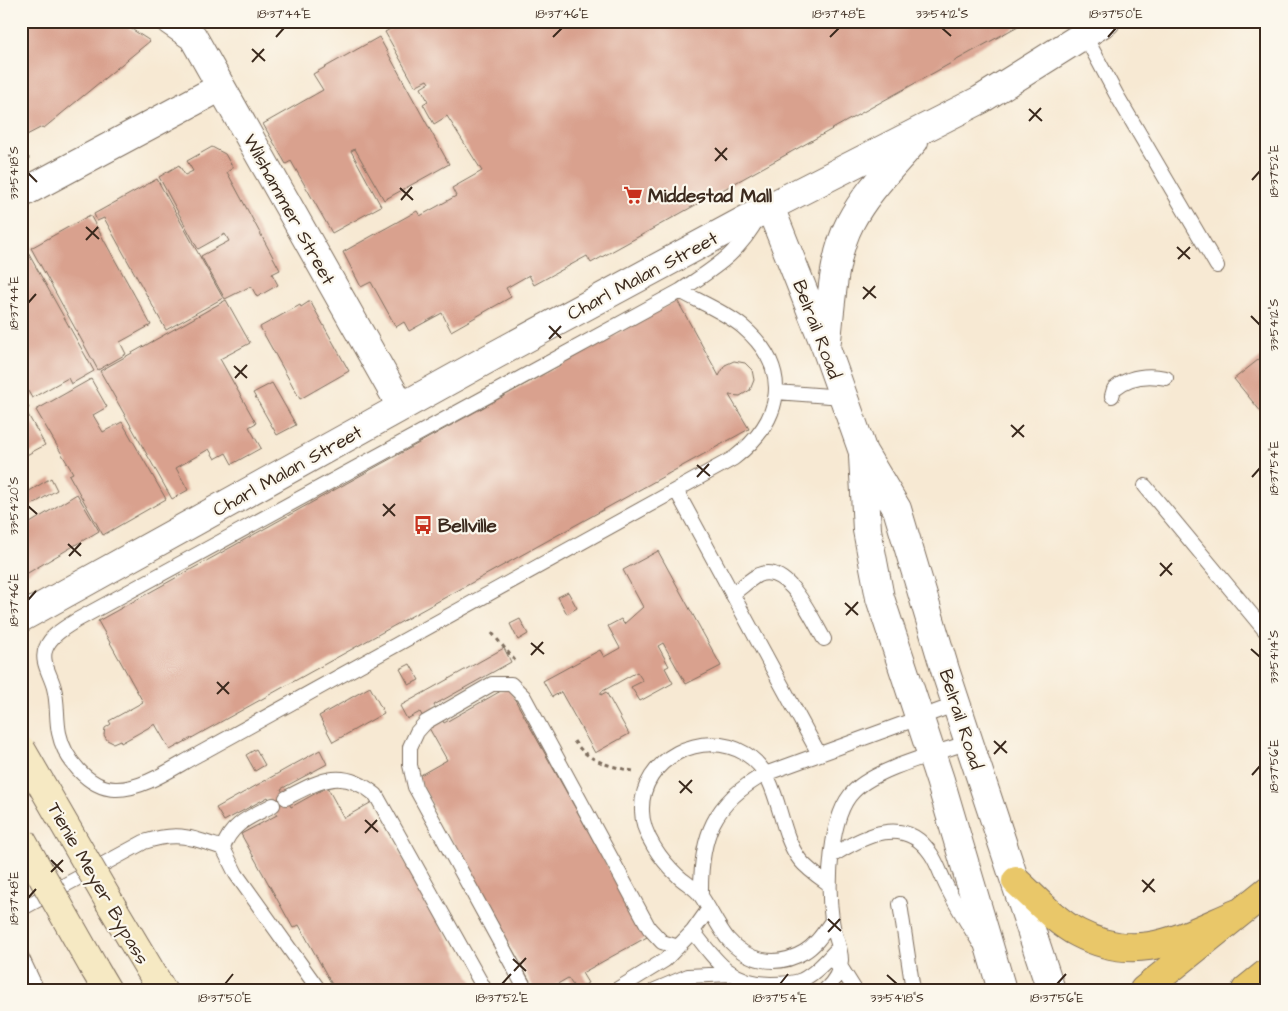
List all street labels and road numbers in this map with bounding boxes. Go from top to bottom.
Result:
street label: Wilshammer Street [236,129,342,290]
street label: Charl Malan Street [562,225,723,328]
street label: Belrail Road [785,276,848,383]
street label: Charl Malan Street [208,419,368,524]
street label: Belrail Road [932,666,990,773]
street label: Tienie Meyer Bypass [39,798,155,970]

